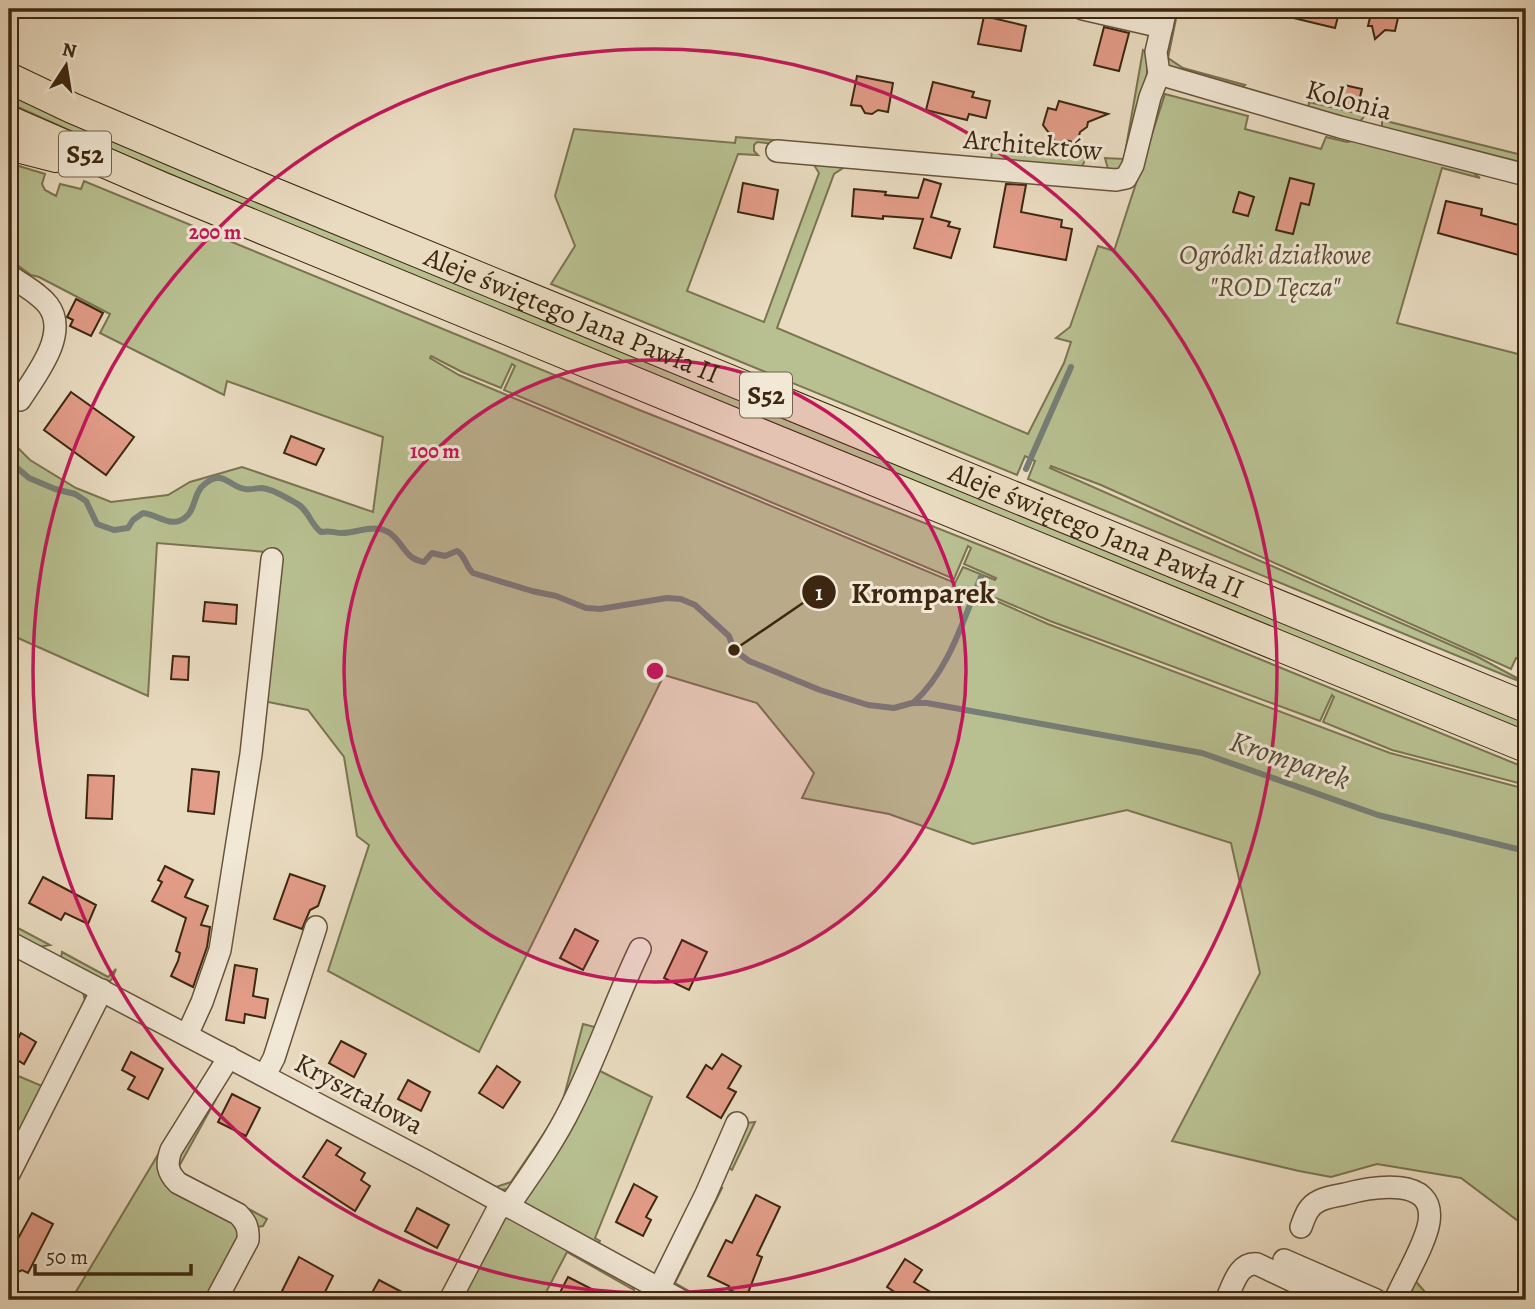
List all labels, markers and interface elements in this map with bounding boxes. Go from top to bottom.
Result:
north arrow [32,32,102,102]
text: N [60,36,79,65]
street label: Kolonia [1302,70,1396,130]
street label: Architektów [961,120,1104,170]
road number: S52 [59,132,111,176]
text: 200 m [189,218,242,246]
park label: Ogródki działkowe "ROD Tęcza" [1179,236,1371,306]
street label: Aleje świętego Jana Pawła II [418,237,725,393]
road number: S52 [740,372,792,418]
text: 100 m [410,437,460,465]
street label: Aleje świętego Jana Pawła II [942,453,1250,608]
callout: Kromparek [802,567,1009,618]
text: Kromparek [851,573,996,613]
text: 1 [815,579,823,607]
centre of rings [643,659,667,683]
water label: Kromparek [1225,721,1355,799]
street label: Kryształowa [288,1044,430,1144]
scale bar [35,1232,191,1276]
text: 50 m [46,1243,88,1271]

